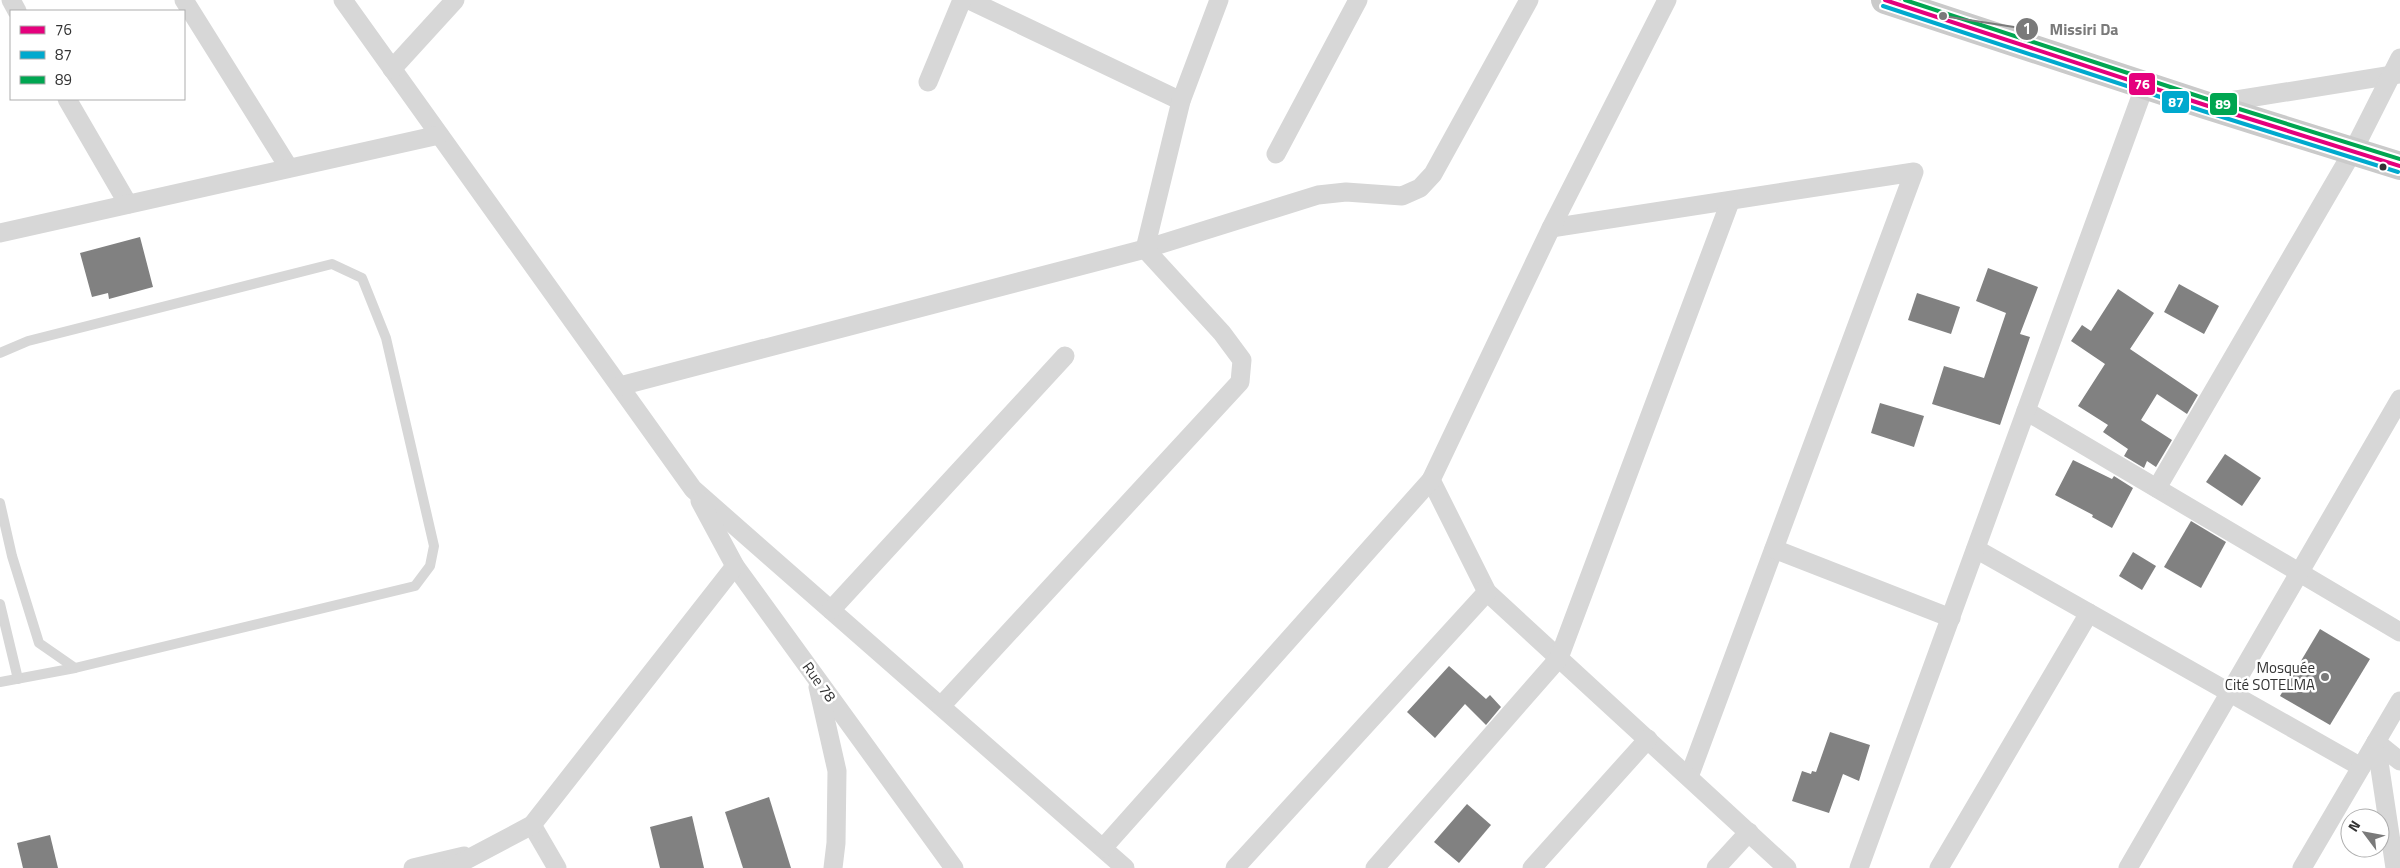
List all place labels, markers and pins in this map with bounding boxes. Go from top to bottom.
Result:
callout: Missiri Da [2015,14,2129,45]
unlabelled marker [2378,162,2388,172]
place label: Mosquée Cité SOTELMA [2225,656,2315,696]
marker: Mosquée Cité SOTELMA [2319,671,2331,683]

